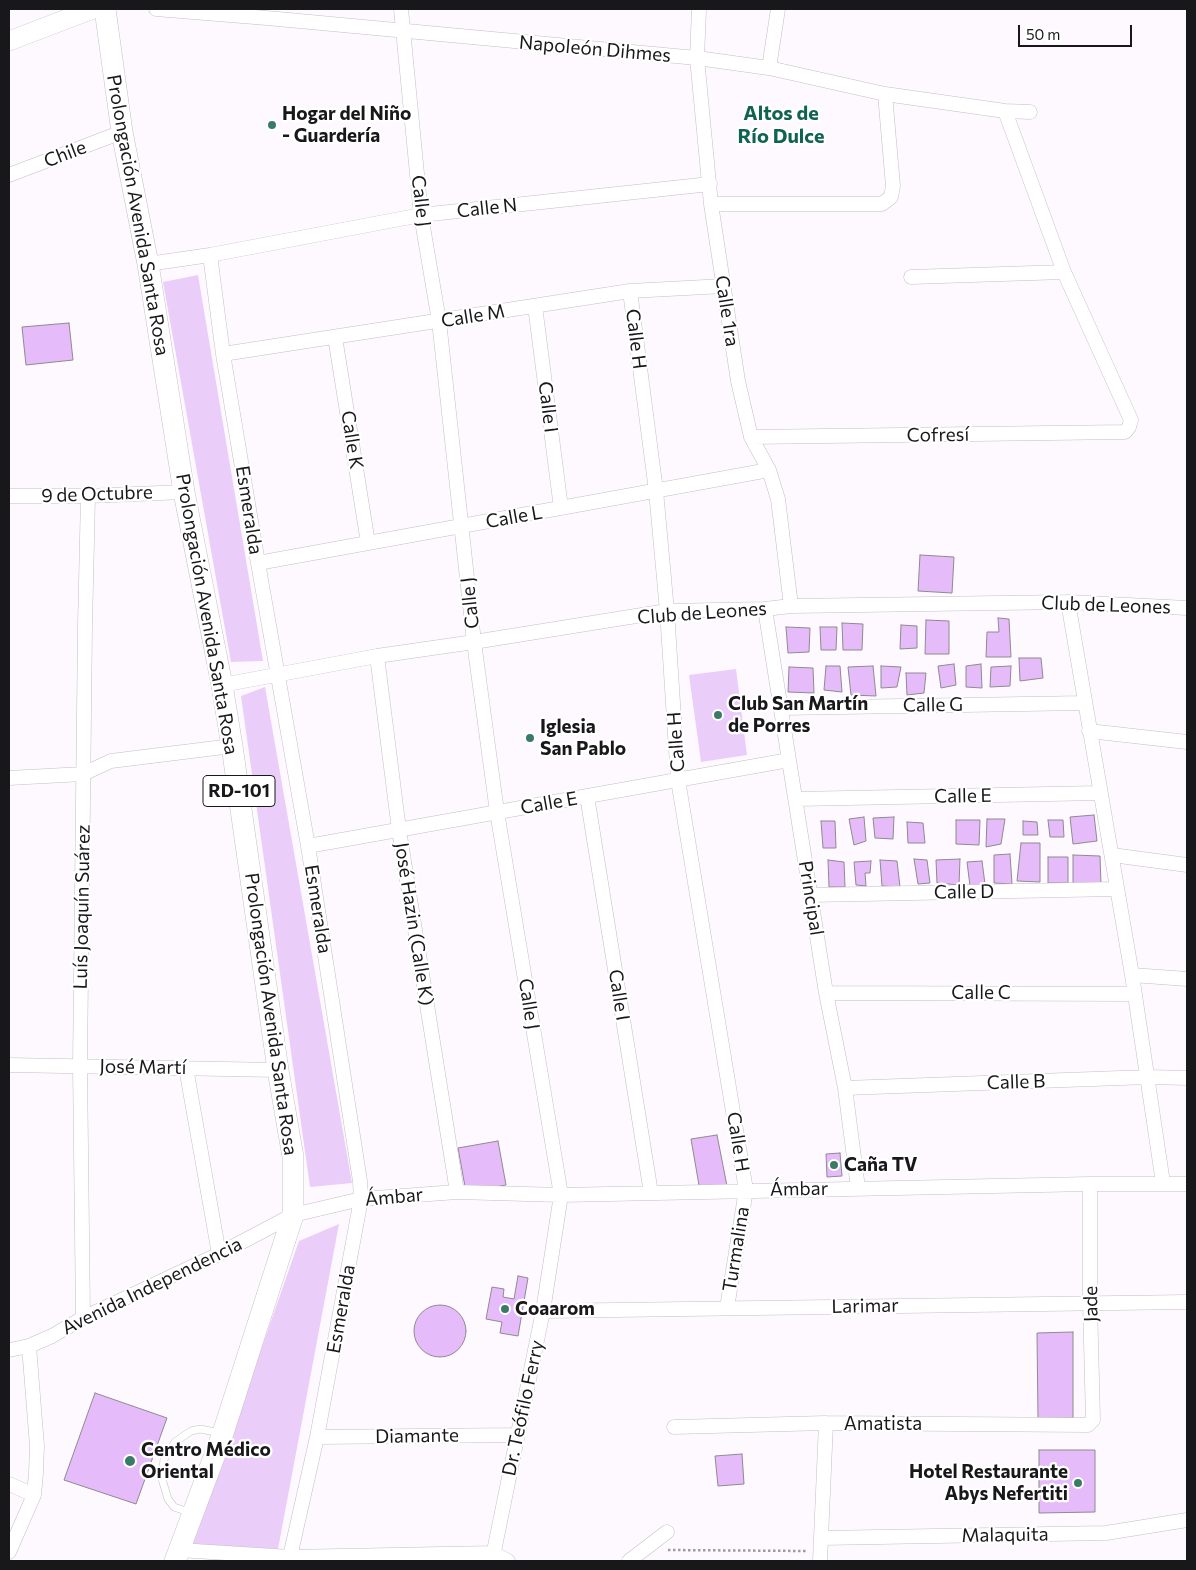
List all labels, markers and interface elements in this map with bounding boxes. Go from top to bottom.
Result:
scale bar [1021,15,1135,47]
text: 50 m [1026,25,1060,43]
street label: Napoleón Dihmes [518,31,672,67]
street label: Prolongación Avenida Santa Rosa [102,73,174,357]
district label: Altos de Río Dulce [738,101,824,148]
place label: Hogar del Niño - Guardería [282,103,411,147]
marker: Hogar del Niño - Guardería [266,119,278,131]
street label: Chile [41,136,89,172]
street label: Calle J [407,174,435,228]
street label: Calle N [456,193,518,223]
street label: Calle 1ra [710,274,744,348]
street label: Calle M [439,300,507,332]
street label: Calle H [621,308,651,370]
street label: Calle I [534,380,562,434]
street label: Calle K [336,409,368,471]
street label: Cofresí [907,423,969,447]
street label: Esmeralda [231,464,267,556]
street label: Prolongación Avenida Santa Rosa [171,472,243,756]
street label: 9 de Octubre [41,481,153,507]
street label: Calle L [484,501,544,533]
street label: Calle J [456,576,484,630]
street label: Club de Leones [1041,591,1171,619]
street label: Club de Leones [636,597,768,629]
place label: Club San Martín de Porres [728,693,868,737]
street label: Calle G [903,693,963,717]
marker: Club San Martín de Porres [712,709,724,721]
street label: Calle H [663,711,689,773]
place label: Iglesia San Pablo [540,716,626,760]
marker: Iglesia San Pablo [524,732,536,744]
road number: RD-101 [203,776,275,806]
street label: Calle E [934,784,992,808]
street label: Calle E [519,787,579,819]
street label: Luís Joaquín Suárez [69,824,95,990]
street label: José Hazin (Calle K) [390,841,438,1007]
street label: Principal [794,859,828,937]
street label: Esmeralda [300,863,336,955]
street label: Prolongación Avenida Santa Rosa [240,871,302,1157]
street label: Calle D [934,880,994,904]
street label: Calle I [604,968,634,1022]
street label: Calle J [514,977,544,1031]
street label: Calle C [951,982,1011,1004]
street label: José Martí [99,1055,187,1079]
street label: Calle B [986,1070,1046,1094]
street label: Calle H [722,1110,754,1174]
place label: Caña TV [844,1154,917,1176]
marker: Caña TV [828,1159,840,1171]
street label: Ámbar [770,1177,828,1201]
street label: Ámbar [364,1183,424,1211]
street label: Turmalina [718,1205,754,1293]
street label: Avenida Independencia [58,1232,246,1340]
street label: Esmeralda [322,1263,360,1355]
street label: Jade [1079,1286,1103,1322]
street label: Larimar [831,1294,899,1318]
place label: Coaarom [515,1298,595,1320]
marker: Coaarom [499,1303,511,1315]
street label: Dr. Teófilo Ferry [497,1338,549,1478]
street label: Amatista [844,1413,922,1435]
street label: Diamante [375,1424,459,1448]
place label: Centro Médico Oriental [141,1439,271,1483]
marker: Centro Médico Oriental [123,1454,137,1468]
place label: Hotel Restaurante Abys Nefertiti [909,1461,1068,1505]
marker: Hotel Restaurante Abys Nefertiti [1072,1477,1084,1489]
street label: Malaquita [961,1523,1049,1547]

